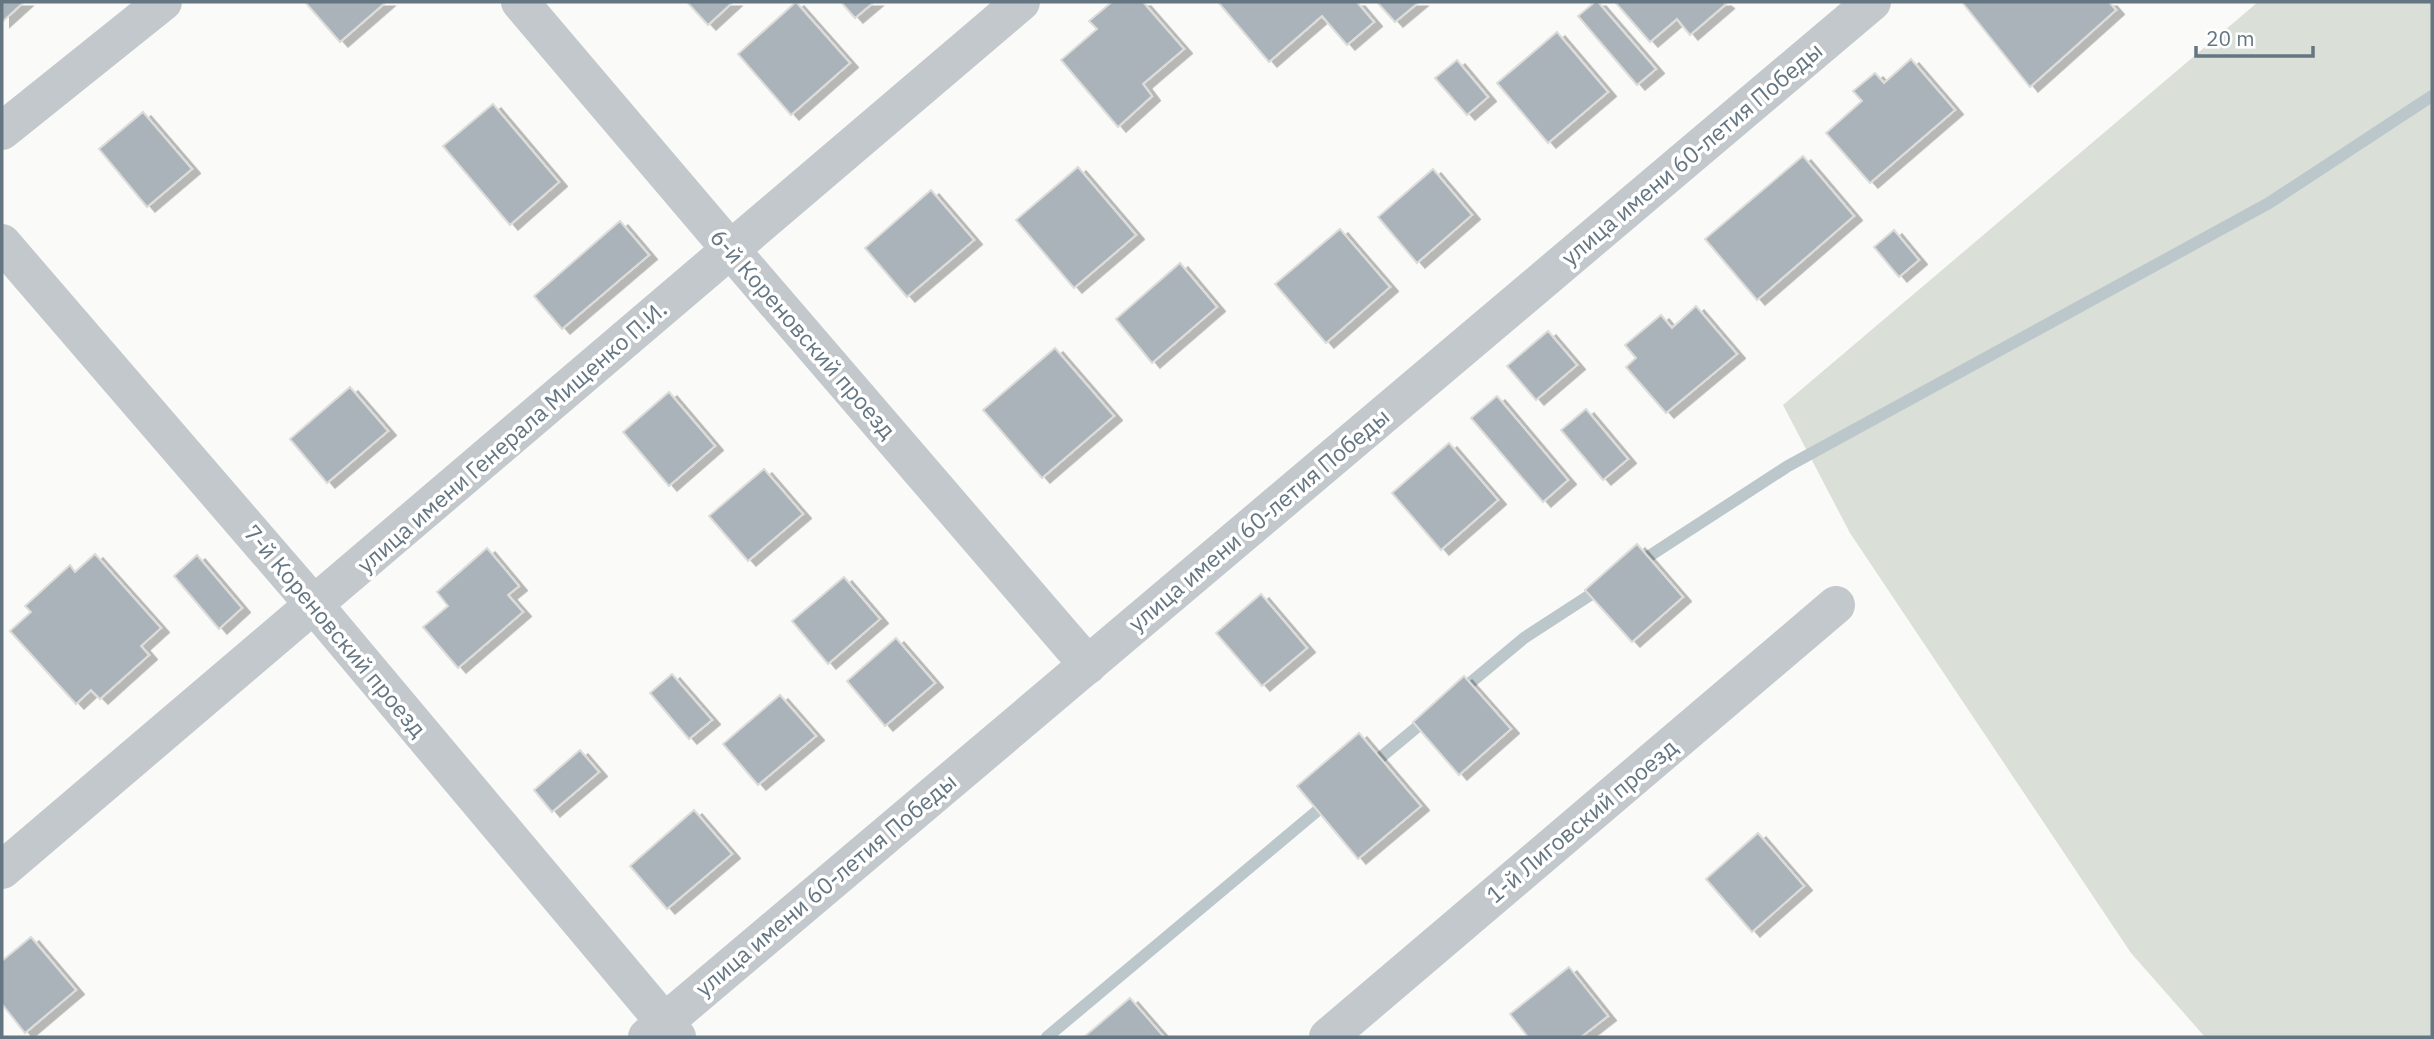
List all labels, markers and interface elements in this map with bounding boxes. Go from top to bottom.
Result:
scale bar [2196,14,2313,58]
text: 20 m [2206,24,2255,52]
street label: улица имени 60-летия Победы [1554,35,1828,271]
street label: 6-й Кореновский проезд [704,222,903,445]
street label: улица имени Генерала Мищенко П.И. [350,293,672,579]
street label: улица имени 60-летия Победы [1121,401,1395,637]
street label: 7-й Кореновский проезд [238,518,434,743]
street label: 1-й Лиговский проезд [1480,731,1683,909]
street label: улица имени 60-летия Победы [688,766,962,1002]

